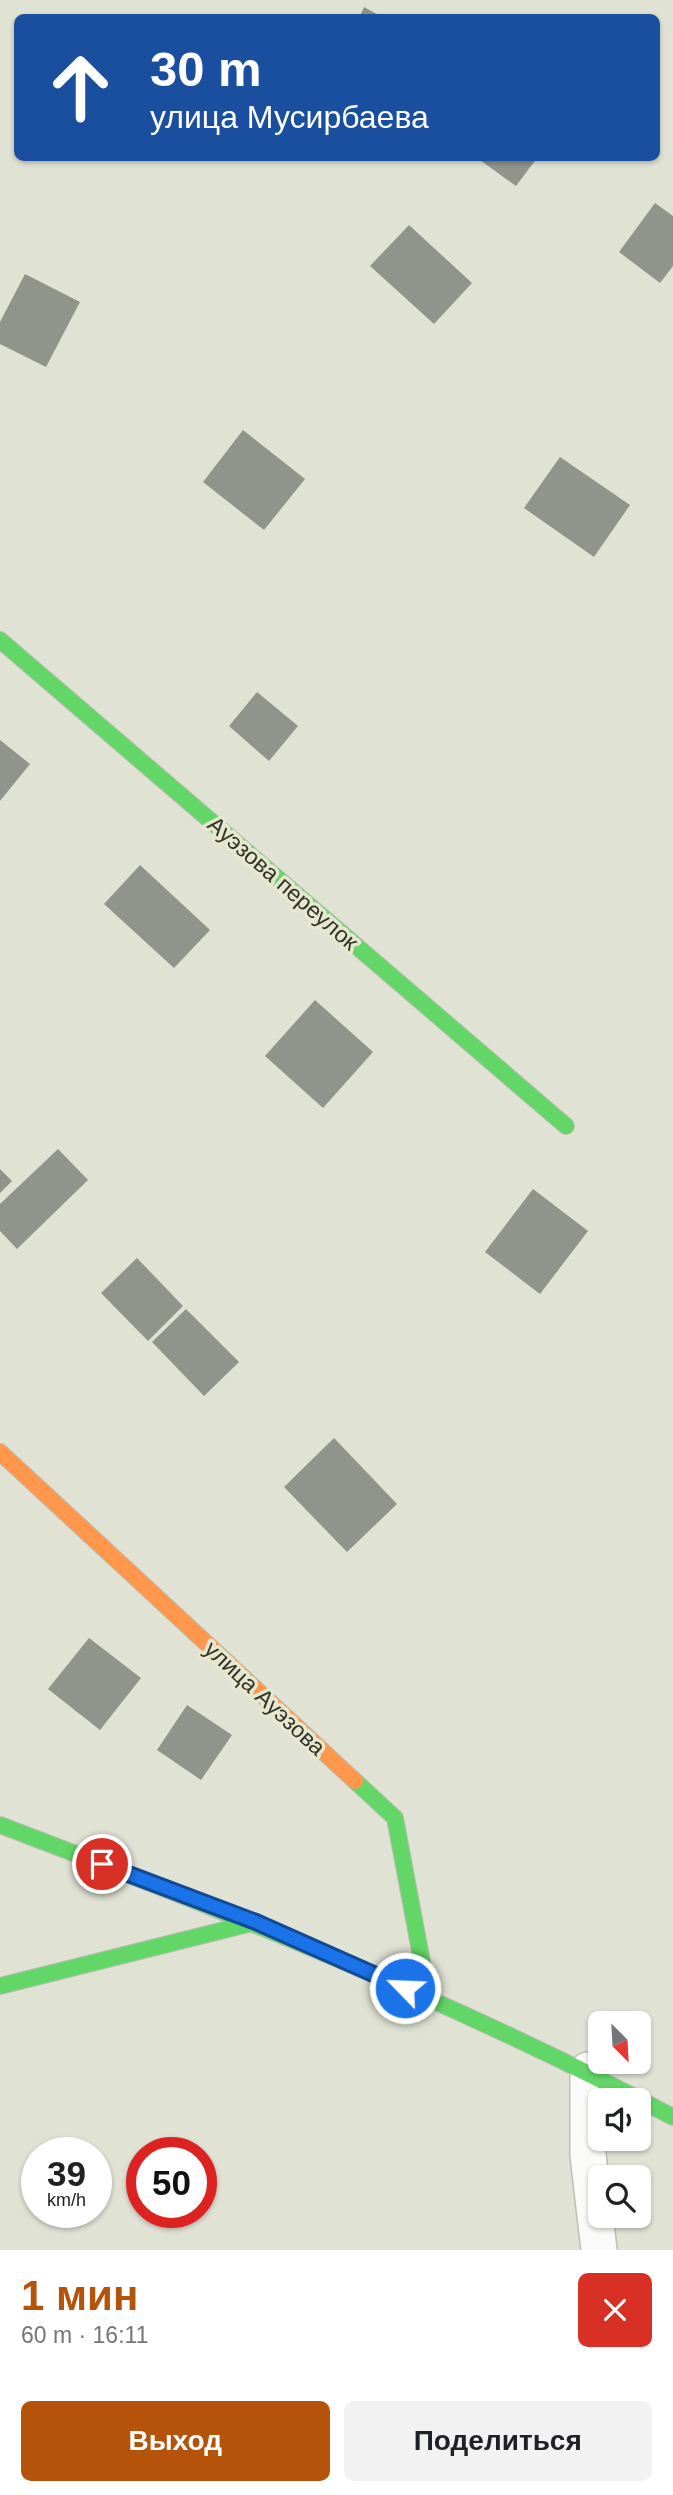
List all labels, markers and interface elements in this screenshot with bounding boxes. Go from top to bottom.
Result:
icon: ahead [35,42,126,133]
text: 30 m [150,42,262,96]
text: улица Мусирбаева [150,99,429,135]
street label: Ауэзова переулок [203,811,364,956]
street label: улица Ауэзова [199,1636,331,1761]
pin [72,1834,132,1894]
icon: arrive [83,1845,121,1883]
position arrow [368,1951,442,2025]
north arrow [588,2011,651,2074]
map controls [588,2011,651,2228]
button: sound [588,2088,651,2151]
speed limit sign: 50 [126,2137,217,2228]
text: 39 [47,2154,86,2193]
button: search [588,2165,651,2228]
text: km/h [47,2190,86,2210]
text: 1 мин [21,2272,138,2319]
button: close [578,2273,652,2347]
text: 60 m · 16:11 [21,2322,148,2348]
button: Выход [21,2401,330,2481]
button: Поделиться [344,2401,652,2481]

